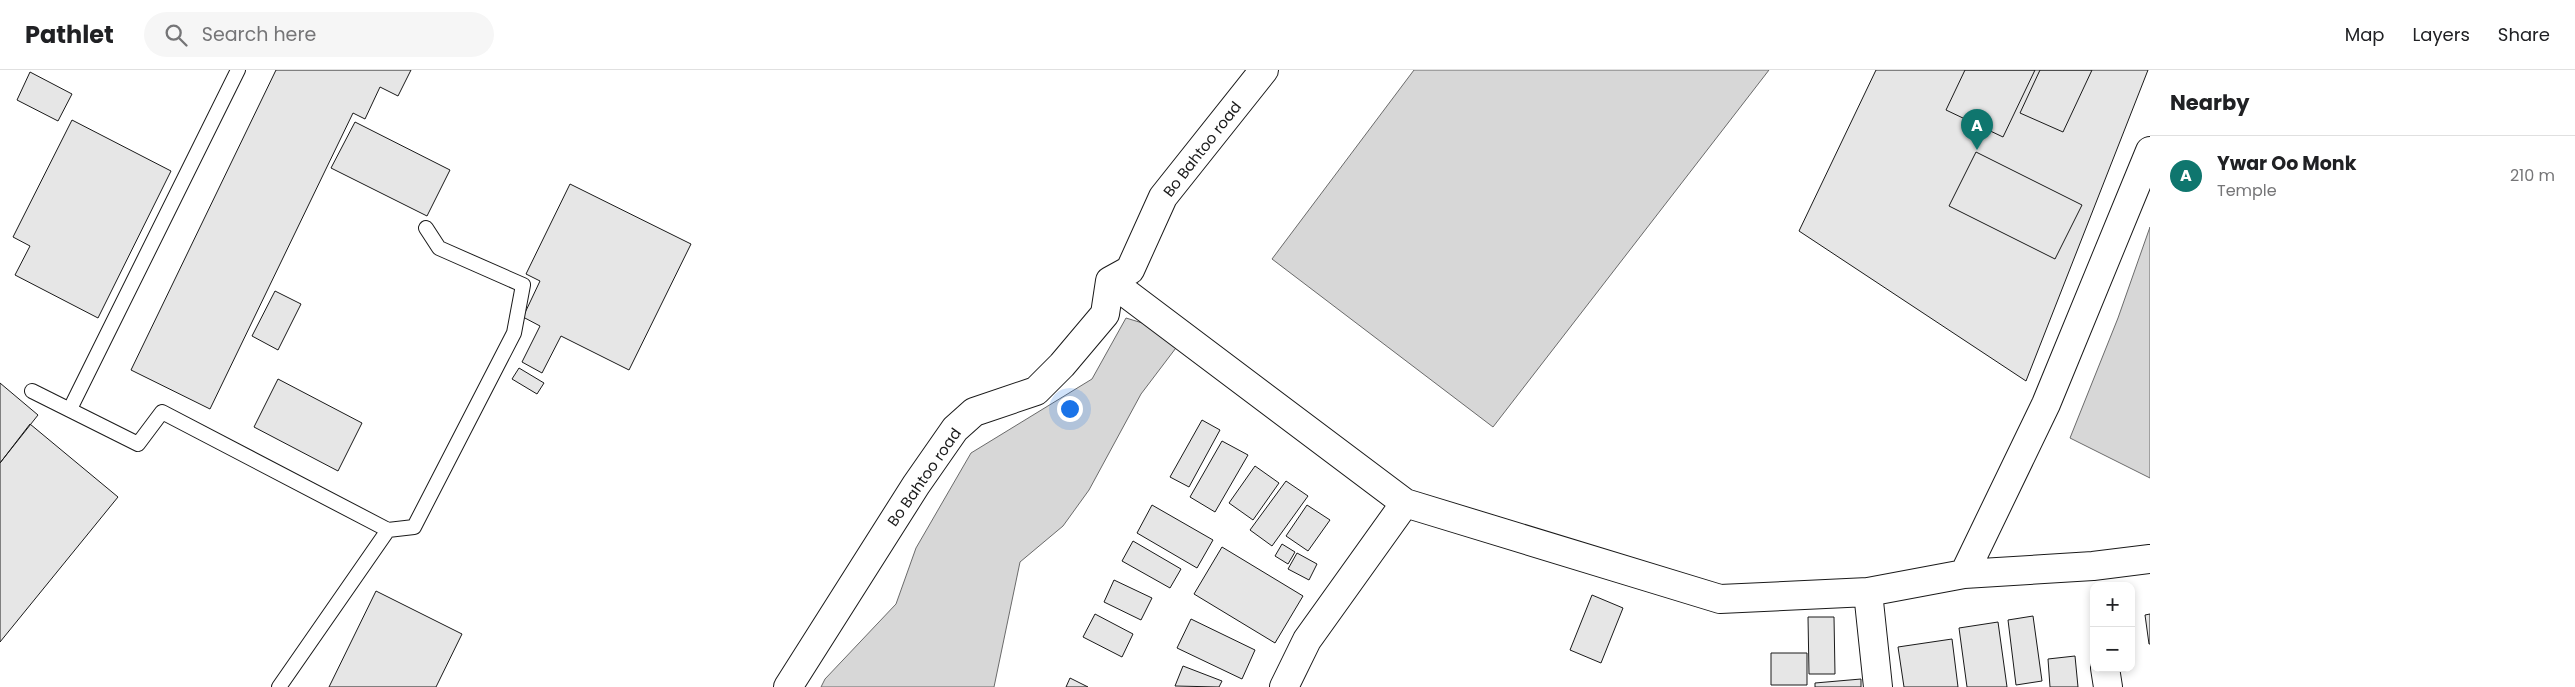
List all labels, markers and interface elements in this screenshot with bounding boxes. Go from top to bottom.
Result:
search box [144,12,494,57]
text: Pathlet [25,18,114,51]
icon: search [162,21,190,49]
text: Search here [202,21,316,48]
text: Map [2345,22,2385,47]
text: Layers [2413,22,2470,47]
text: Share [2498,22,2550,47]
text: Nearby [2170,88,2250,117]
street label: Bo Bahtoo road [1158,97,1246,201]
pin: A [1961,109,1993,150]
text: Ywar Oo Monk [2217,150,2356,177]
text: A [2180,164,2192,187]
text: 210 m [2510,164,2555,187]
text: Temple [2217,179,2277,202]
your location [1057,396,1083,422]
street label: Bo Bahtoo road [882,424,966,530]
map controls [2090,582,2135,672]
button: + [2090,582,2135,627]
button: − [2090,627,2135,672]

